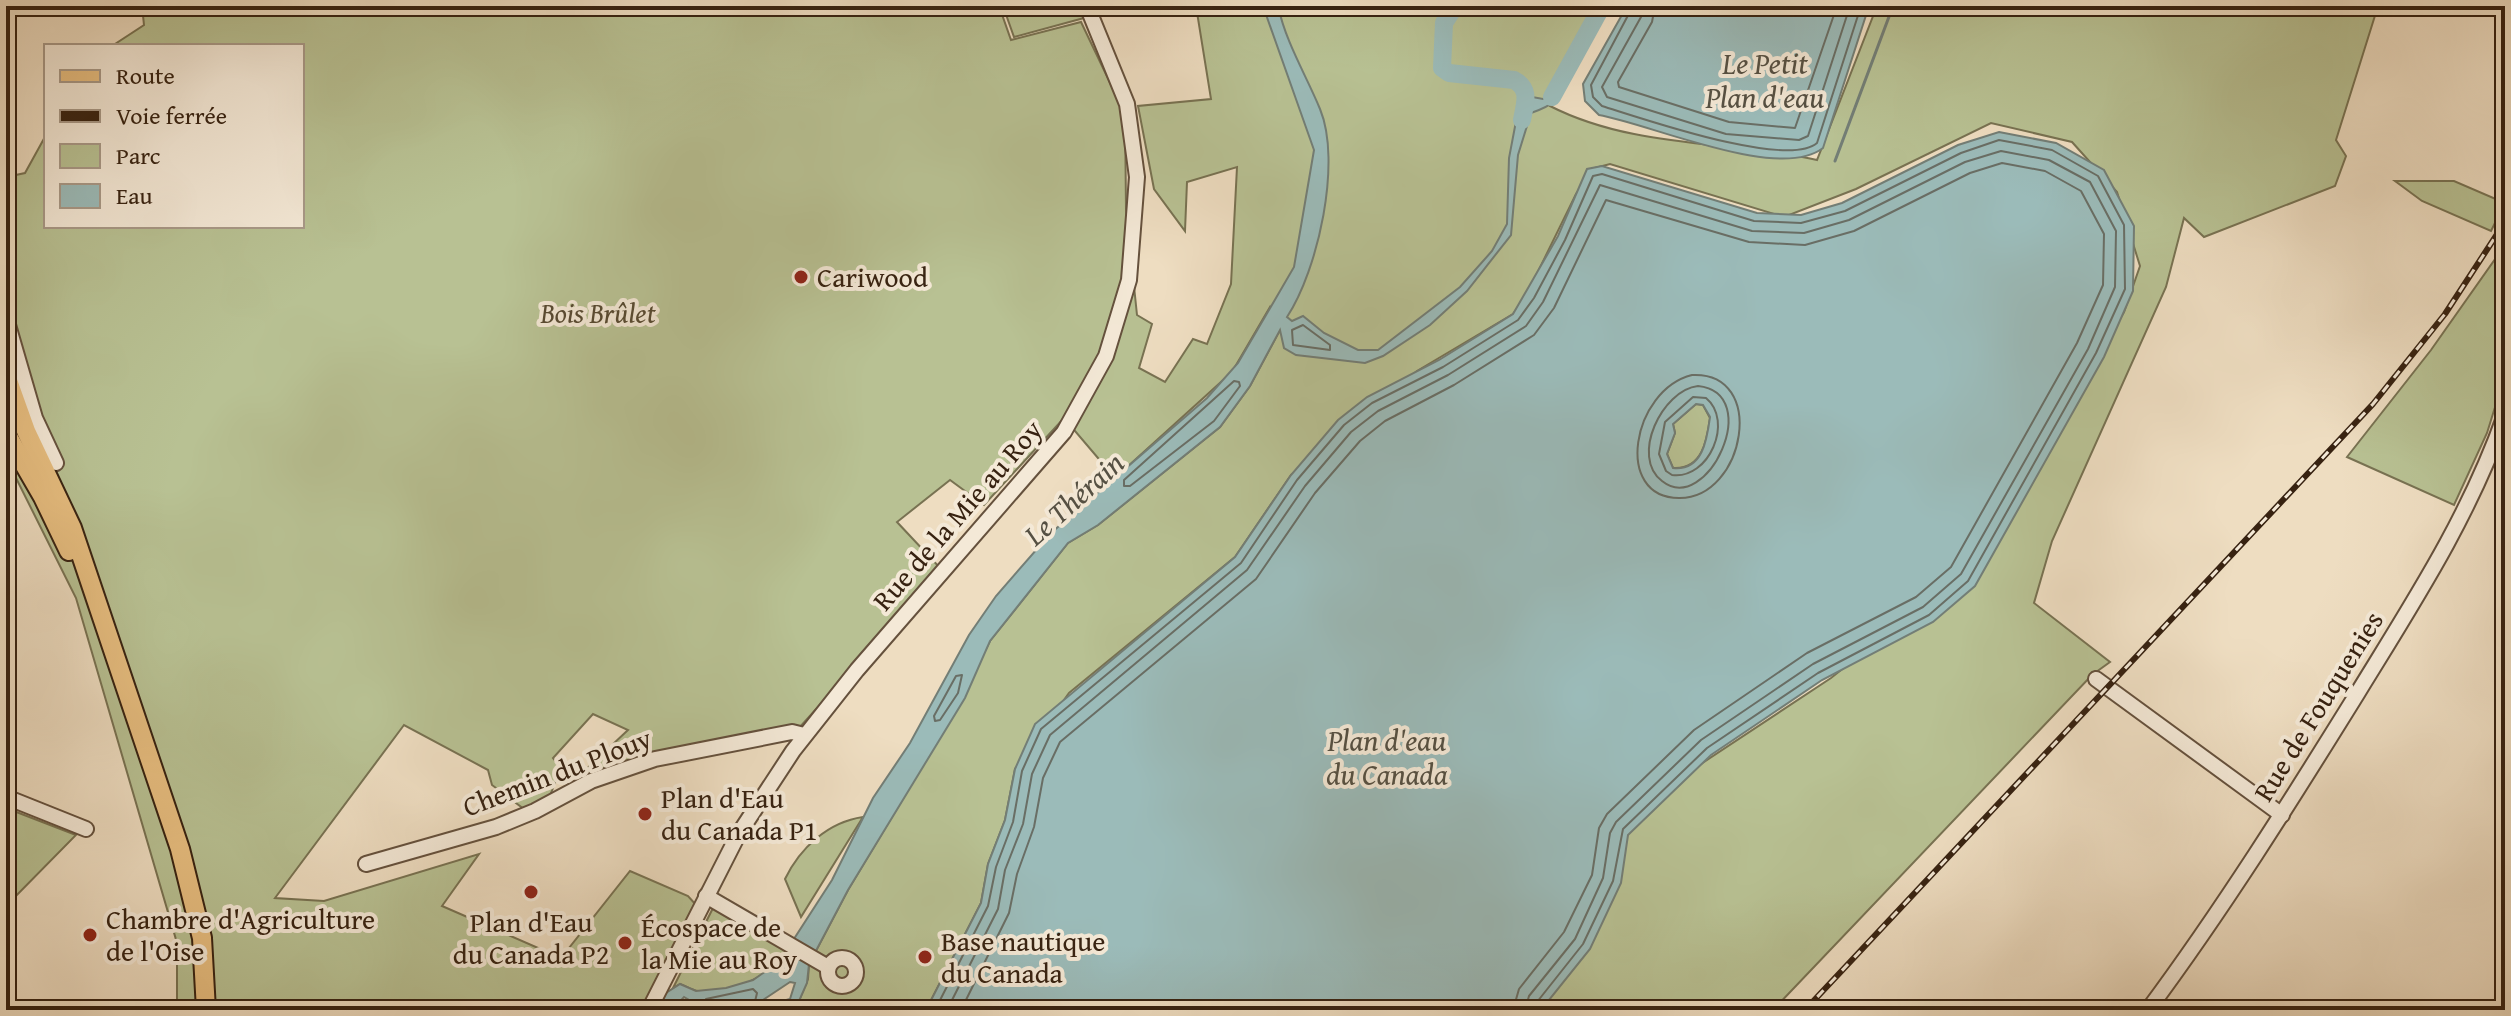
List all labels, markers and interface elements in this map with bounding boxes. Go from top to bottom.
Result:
water label: Le Petit Plan d'eau [1705,41,1825,119]
legend [44,44,304,228]
text: Route [116,58,175,93]
text: Voie ferrée [116,98,227,133]
text: Parc [116,138,161,173]
text: Eau [116,178,152,213]
place label: Cariwood [817,256,928,297]
marker: Cariwood [792,268,810,286]
park label: Bois Brûlet [539,292,657,333]
street label: Rue de la Mie au Roy [862,410,1051,619]
water label: Le Thérain [1013,441,1133,556]
street label: Rue de Fouquenies [2243,603,2393,809]
street label: Chemin du Plouy [456,717,657,826]
water label: Plan d'eau du Canada [1326,718,1448,796]
place label: Plan d'Eau du Canada P1 [661,777,818,850]
marker: Plan d'Eau du Canada P1 [636,805,654,823]
marker: Plan d'Eau du Canada P2 [522,883,540,901]
place label: Chambre d'Agriculture de l'Oise [106,898,375,971]
place label: Plan d'Eau du Canada P2 [453,901,609,974]
place label: Écospace de la Mie au Roy [641,906,797,979]
place label: Base nautique du Canada [941,920,1105,993]
marker: Chambre d'Agriculture de l'Oise [81,926,99,944]
marker: Écospace de la Mie au Roy [616,934,634,952]
marker: Base nautique du Canada [916,948,934,966]

